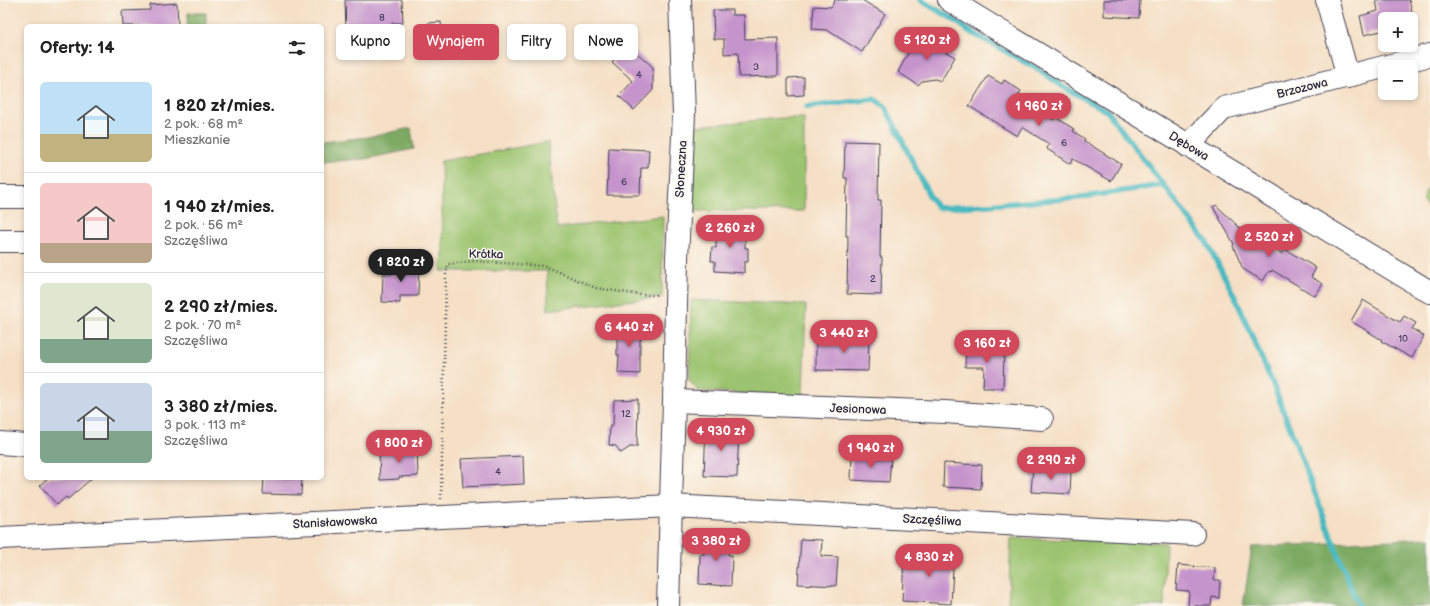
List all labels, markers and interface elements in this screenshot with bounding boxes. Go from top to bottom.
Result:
house number: 8 [379,12,385,24]
map controls [1378,12,1418,100]
button: + [1378,12,1418,52]
chip: Kupno [336,24,405,60]
chip: Wynajem [413,24,499,60]
chip: Filtry [507,24,566,60]
chip: Nowe [574,24,638,60]
pin: 5 120 zł [886,27,968,61]
text: 5 120 zł [903,32,951,48]
icon: filters [286,37,308,59]
text: Oferty: 14 [40,38,114,58]
button: − [1378,60,1418,100]
house number: 3 [753,61,759,73]
house number: 4 [636,69,642,81]
street label: Brzozowa [1275,75,1329,102]
pin: 1 960 zł [998,93,1080,127]
text: 1 820 zł/mies. [164,96,274,116]
icon: home [72,98,120,146]
text: 1 960 zł [1015,98,1063,114]
text: 2 pok. · 68 m² [164,116,243,132]
street label: Dębowa [1166,129,1212,164]
text: Mieszkanie [164,132,230,148]
house number: 6 [1061,137,1067,149]
street label: Słoneczna [673,140,690,198]
house number: 6 [621,176,627,188]
text: 1 940 zł/mies. [164,197,274,217]
icon: home [72,199,120,247]
pin: 2 260 zł [689,215,771,249]
text: 2 pok. · 56 m² [164,217,243,233]
text: 2 260 zł [705,220,755,236]
pin: 2 520 zł [1228,224,1310,258]
text: 2 520 zł [1244,229,1294,245]
text: Szczęśliwa [164,233,228,249]
street label: Krótka [469,247,504,262]
pin: 1 820 zł [360,249,442,283]
text: 1 820 zł [377,254,425,270]
house number: 2 [870,273,876,285]
text: 2 290 zł/mies. [164,297,278,317]
icon: home [72,299,120,347]
pin: 6 440 zł [588,314,670,348]
text: 2 pok. · 70 m² [164,317,241,333]
text: 6 440 zł [604,319,654,335]
pin: 3 440 zł [803,320,885,354]
text: 3 440 zł [819,325,869,341]
pin: 3 160 zł [946,330,1028,364]
text: Szczęśliwa [164,333,228,349]
house number: 10 [1398,333,1408,345]
text: 3 160 zł [963,335,1011,351]
text: 3 380 zł/mies. [164,397,277,417]
icon: home [72,399,120,447]
street label: Jesionowa [829,401,887,418]
house number: 12 [621,408,631,420]
text: 3 pok. · 113 m² [164,417,246,433]
pin: 4 930 zł [680,418,762,452]
text: 4 930 zł [696,423,746,439]
pin: 1 800 zł [358,430,440,464]
text: Szczęśliwa [164,433,228,449]
text: 1 800 zł [375,435,423,451]
pin: 1 940 zł [830,435,912,469]
text: 1 940 zł [847,440,895,456]
pin: 2 290 zł [1010,447,1092,481]
text: 2 290 zł [1026,452,1076,468]
house number: 4 [495,466,501,478]
street label: Szczęśliwa [902,511,962,530]
street label: Stanisławowska [292,513,378,532]
pin: 3 380 zł [675,528,757,562]
text: 3 380 zł [691,533,741,549]
pin: 4 830 zł [888,544,970,578]
text: 4 830 zł [904,549,954,565]

